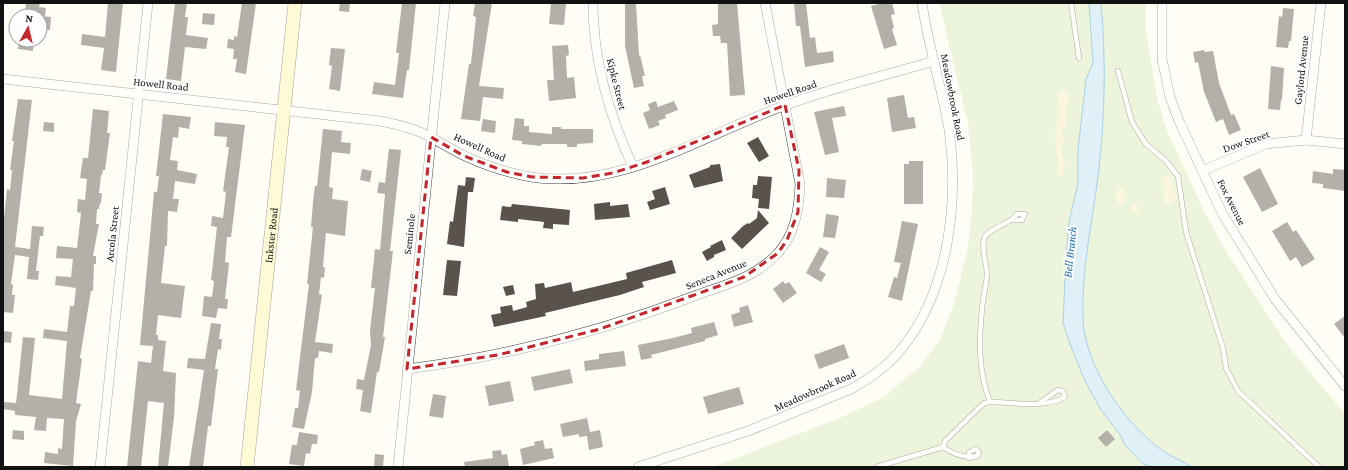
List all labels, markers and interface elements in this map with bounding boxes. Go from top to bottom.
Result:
north arrow [8,8,48,48]
text: N [25,12,34,25]
street label: Gaylord Avenue [1291,35,1312,105]
street label: Meadowbrook Road [939,53,967,142]
street label: Kipke Street [604,57,629,112]
street label: Howell Road [133,75,189,93]
street label: Howell Road [762,77,818,107]
street label: Dow Street [1221,127,1271,155]
street label: Howell Road [452,130,508,164]
street label: Fox Avenue [1215,177,1249,227]
street label: Arcola Street [103,205,121,262]
street label: Inkster Road [262,207,280,263]
street label: Seminole [401,213,417,255]
water label: Bell Branch [1060,226,1080,278]
street label: Seneca Avenue [684,256,748,292]
street label: Meadowbrook Road [772,367,858,413]

